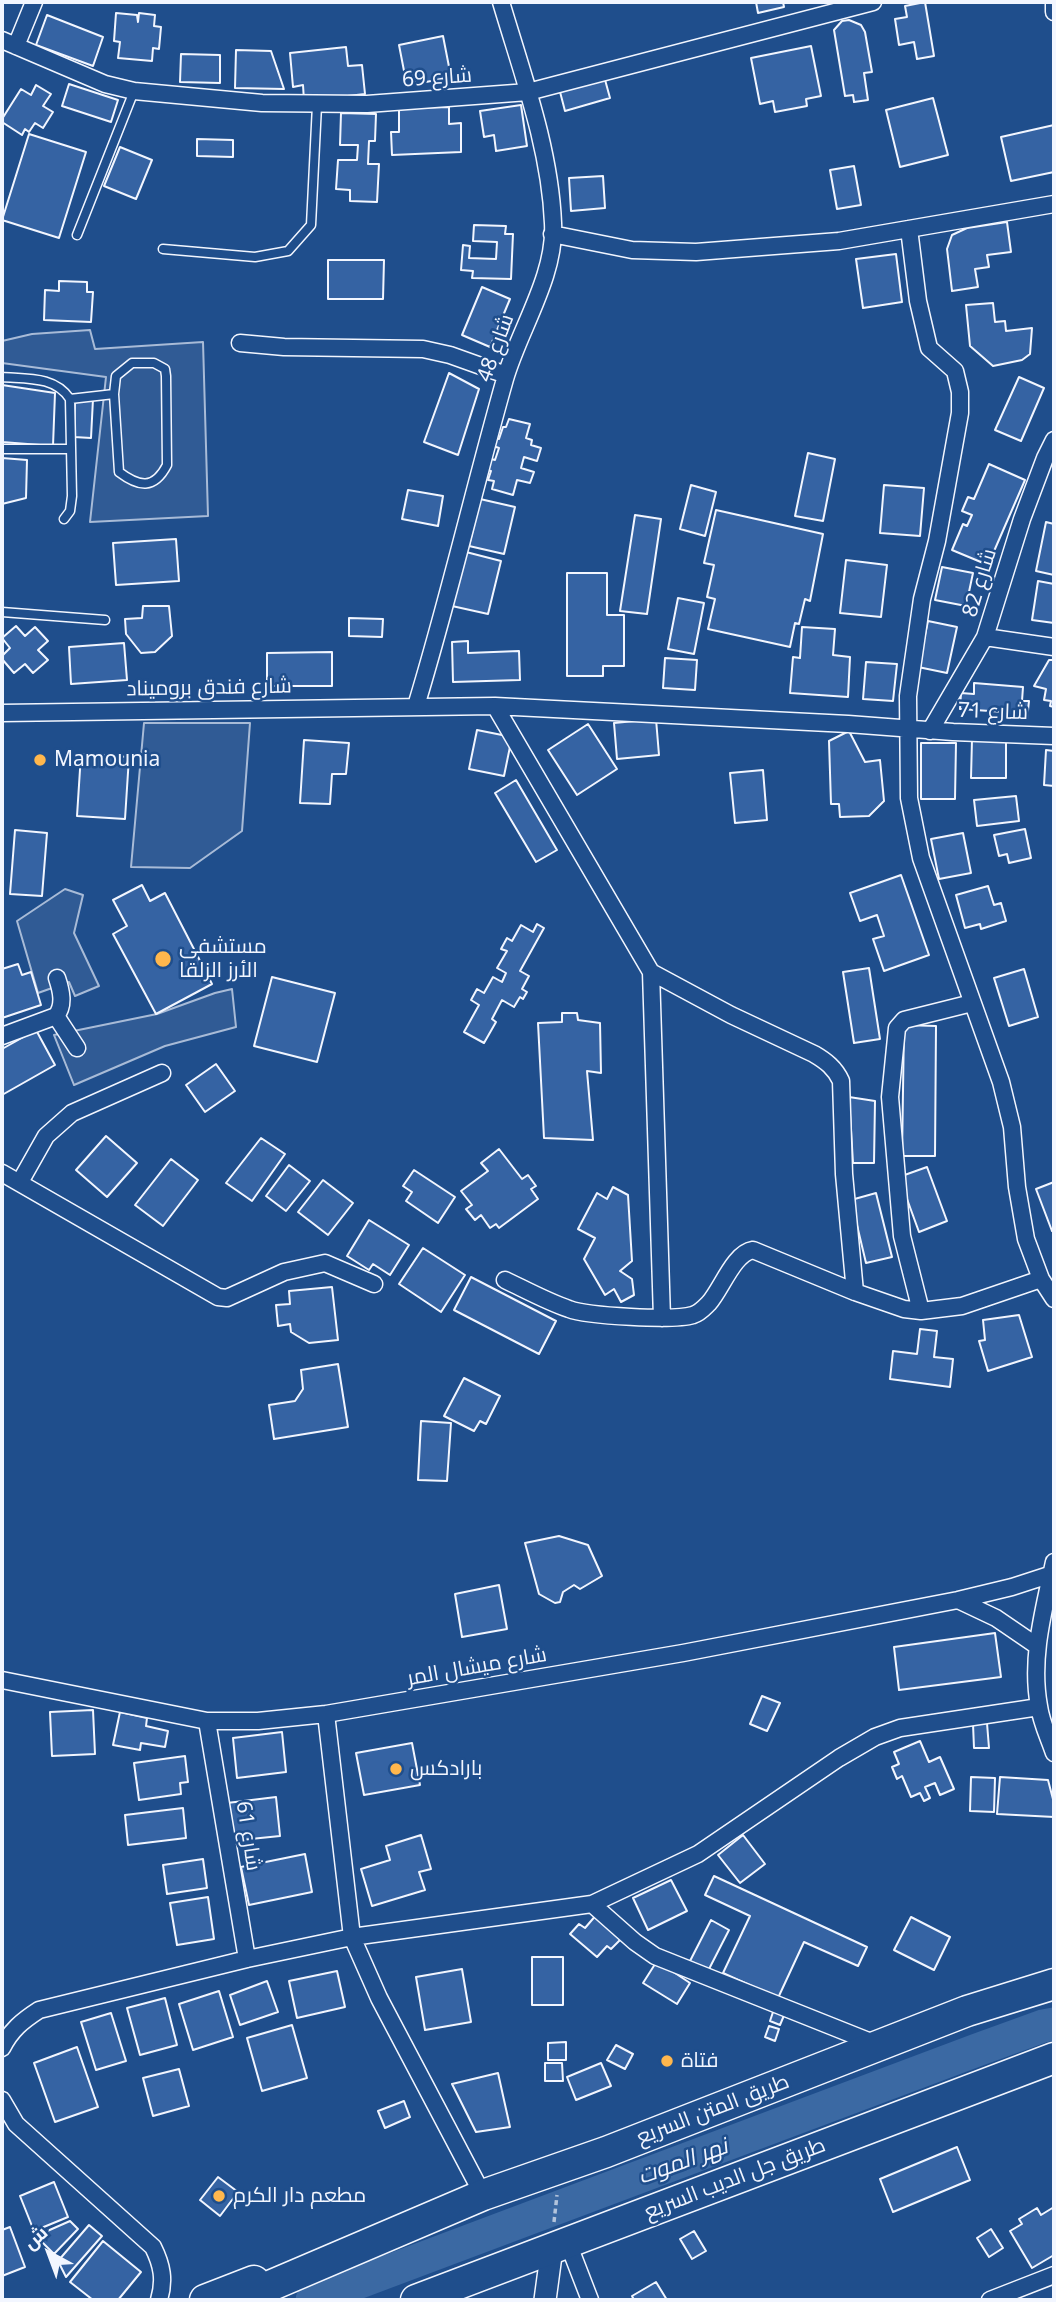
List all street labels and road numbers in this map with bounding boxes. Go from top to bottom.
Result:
street label: شارع 69 [401,63,473,93]
street label: شارع 48 [472,311,520,385]
street label: شارع 82 [958,546,1002,620]
street label: شارع فندق بروميناد [126,674,292,702]
street label: شارع 71 [958,698,1028,726]
street label: شارع ميشال المر [405,1642,549,1692]
street label: شارع 61 [230,1799,266,1873]
street label: طريق المتن السريع [633,2069,793,2151]
street label: طريق جل الديب السريع [641,2133,829,2225]

